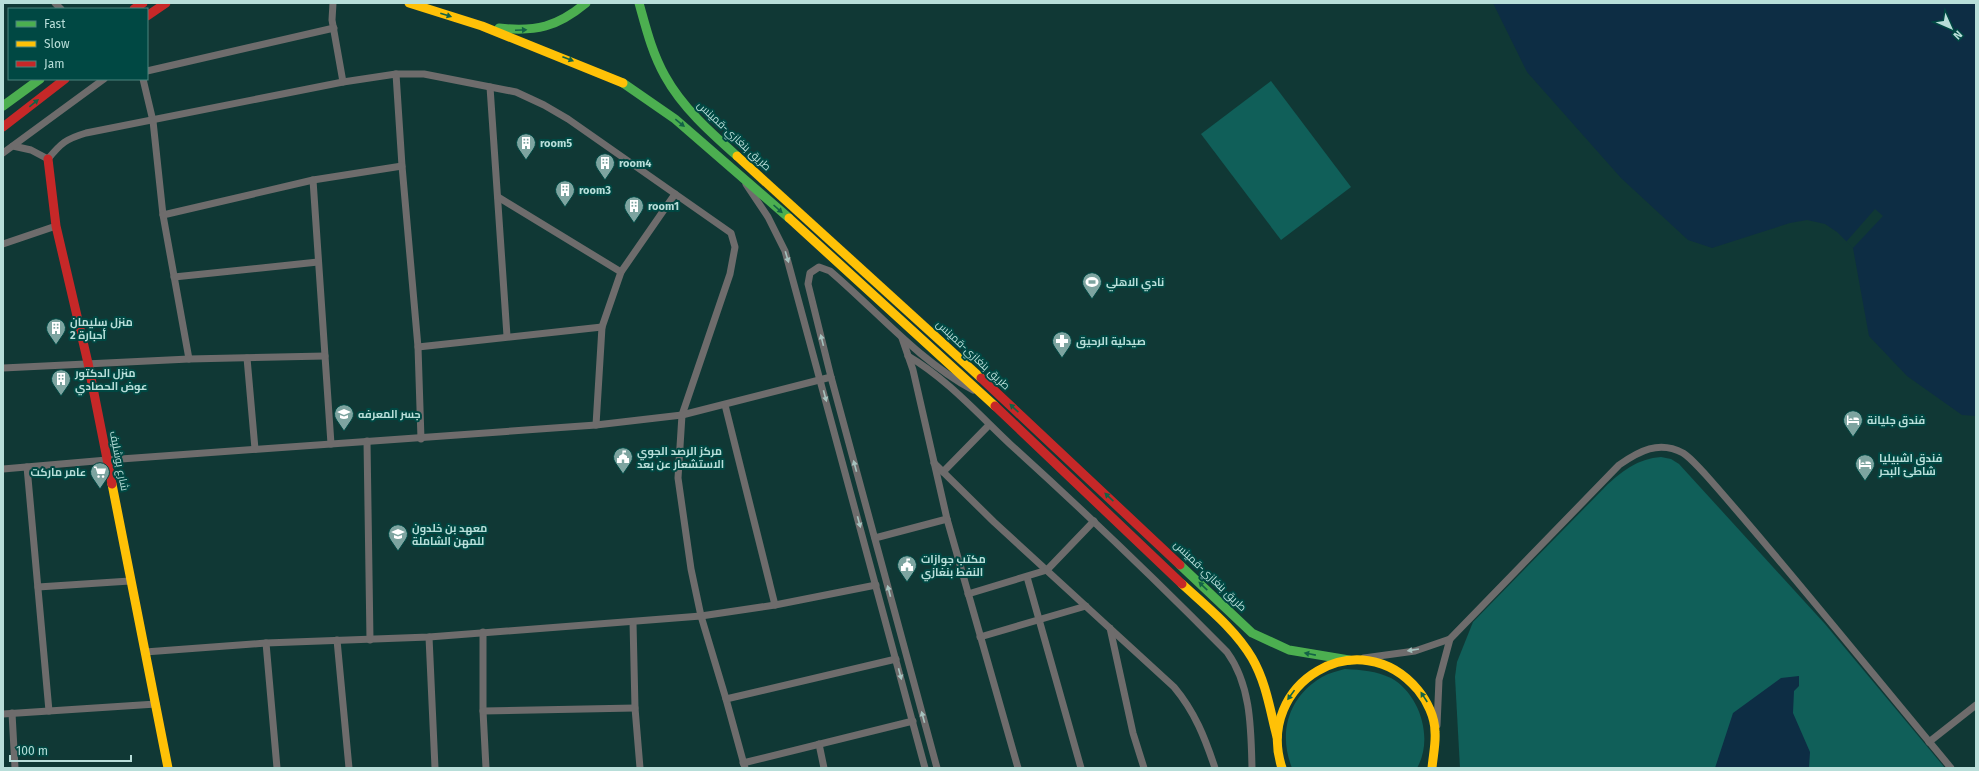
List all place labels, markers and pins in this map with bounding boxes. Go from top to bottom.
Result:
building icon: room5 [515,132,537,160]
place label: room5 [540,137,572,150]
building icon: room4 [594,152,616,180]
place label: room4 [619,157,651,170]
building icon: room3 [554,179,576,207]
place label: room3 [579,184,611,197]
building icon: room1 [623,195,645,223]
place label: room1 [648,200,679,213]
sports icon: نادي الاهلي [1081,271,1103,299]
place label: نادي الاهلي [1106,276,1164,292]
place label: منزل سليمان أحبارة 2 [70,316,133,342]
building icon: منزل سليمان أحبارة 2 [45,317,67,345]
pharmacy icon: صيدلية الرحيق [1051,330,1073,358]
place label: صيدلية الرحيق [1076,335,1146,349]
place label: منزل الدكتور عوض الحصادي [74,367,147,396]
building icon: منزل الدكتور عوض الحصادي [50,368,72,396]
school or university icon: جسر المعرفه [333,403,355,431]
place label: جسر المعرفه [358,408,421,421]
hotel icon: فندق جليانة [1842,409,1864,437]
place label: فندق جليانة [1867,414,1925,428]
place label: مركز الرصد الجوي الاستشعار عن بعد [637,445,724,471]
public building icon: مركز الرصد الجوي الاستشعار عن بعد [612,446,634,474]
place label: فندق اشبيليا شاطئ البحر [1878,452,1942,478]
hotel icon: فندق اشبيليا شاطئ البحر [1854,453,1876,481]
supermarket icon: عامر ماركت [89,461,111,489]
place label: عامر ماركت [31,466,86,479]
place label: معهد بن خلدون للمهن الشاملة [412,522,487,549]
school or university icon: معهد بن خلدون للمهن الشاملة [387,523,409,551]
place label: مكتب جوازات النفط بنغازي [921,553,986,582]
public building icon: مكتب جوازات النفط بنغازي [896,554,918,582]

